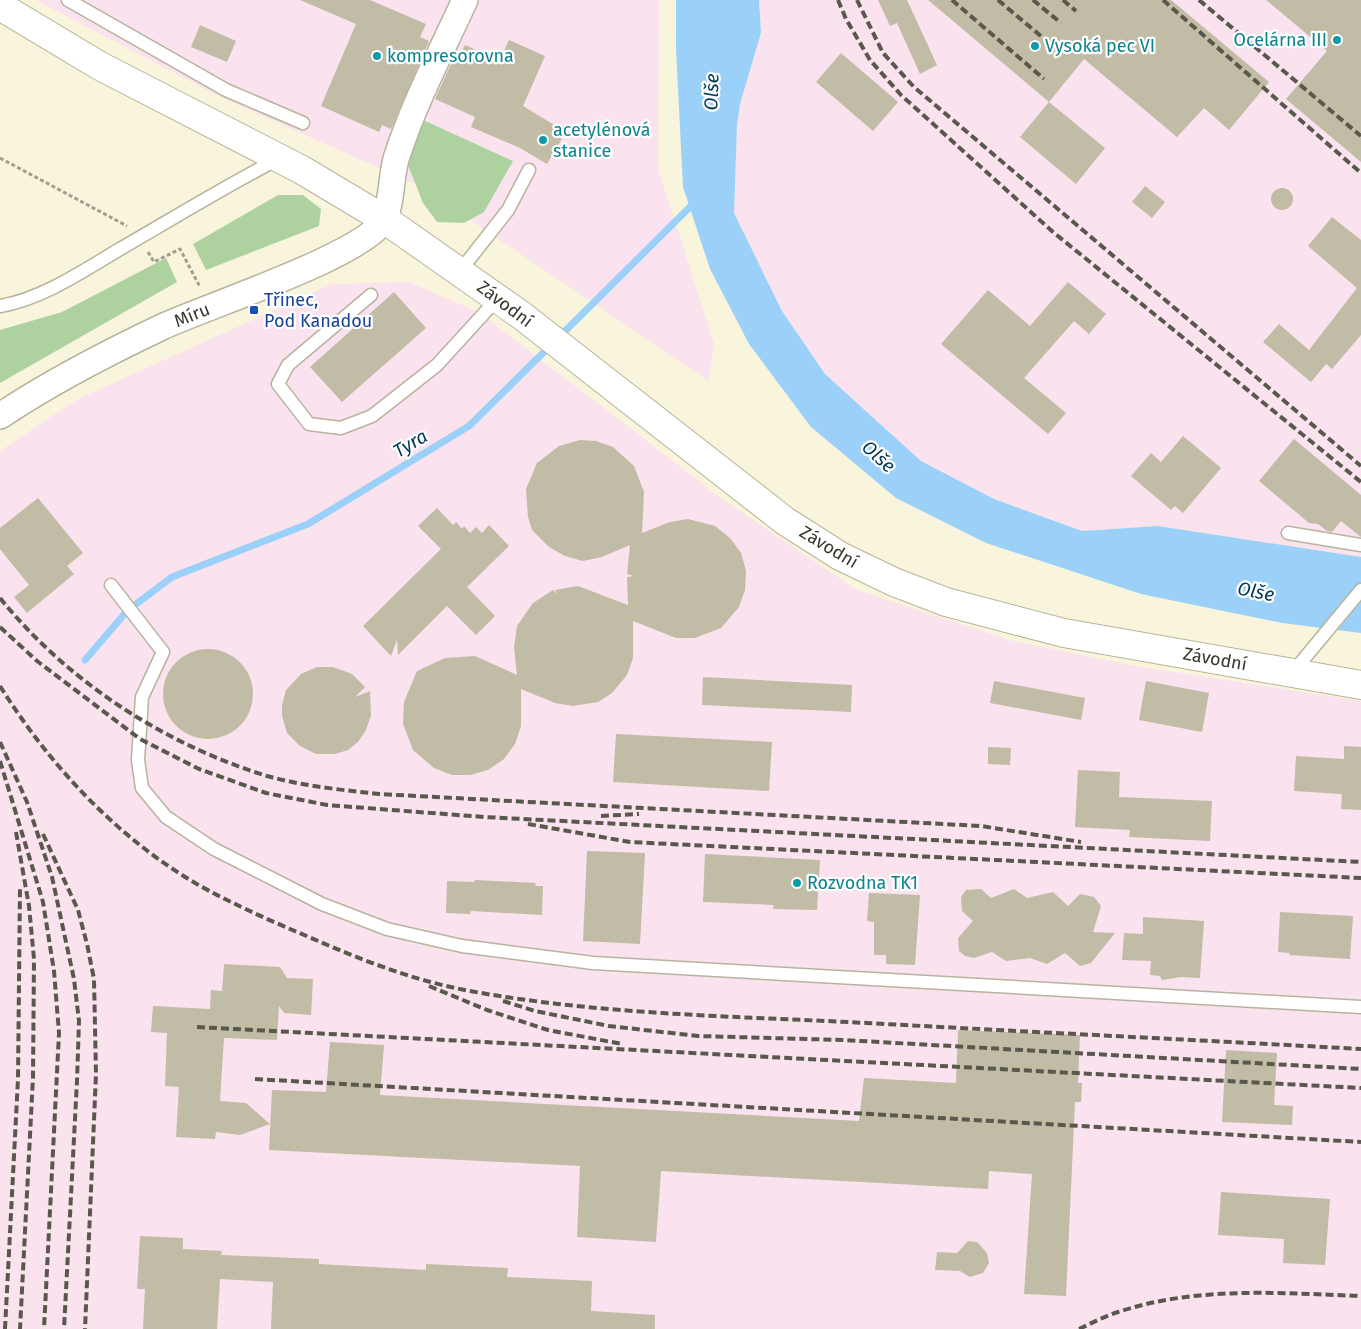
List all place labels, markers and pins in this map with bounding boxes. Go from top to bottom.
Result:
place label: Ocelárna III [1234,29,1327,51]
marker: Ocelárna III [1331,34,1343,46]
place label: Vysoká pec VI [1045,35,1155,57]
marker: Vysoká pec VI [1029,40,1041,52]
place label: kompresorovna [387,45,514,67]
marker: kompresorovna [371,50,383,62]
place label: acetylénová stanice [553,119,650,162]
marker: acetylénová stanice [537,134,549,146]
place label: Třinec, Pod Kanadou [264,289,372,332]
marker: Třinec, Pod Kanadou [248,304,260,316]
place label: Rozvodna TK1 [807,872,918,894]
marker: Rozvodna TK1 [791,877,803,889]

